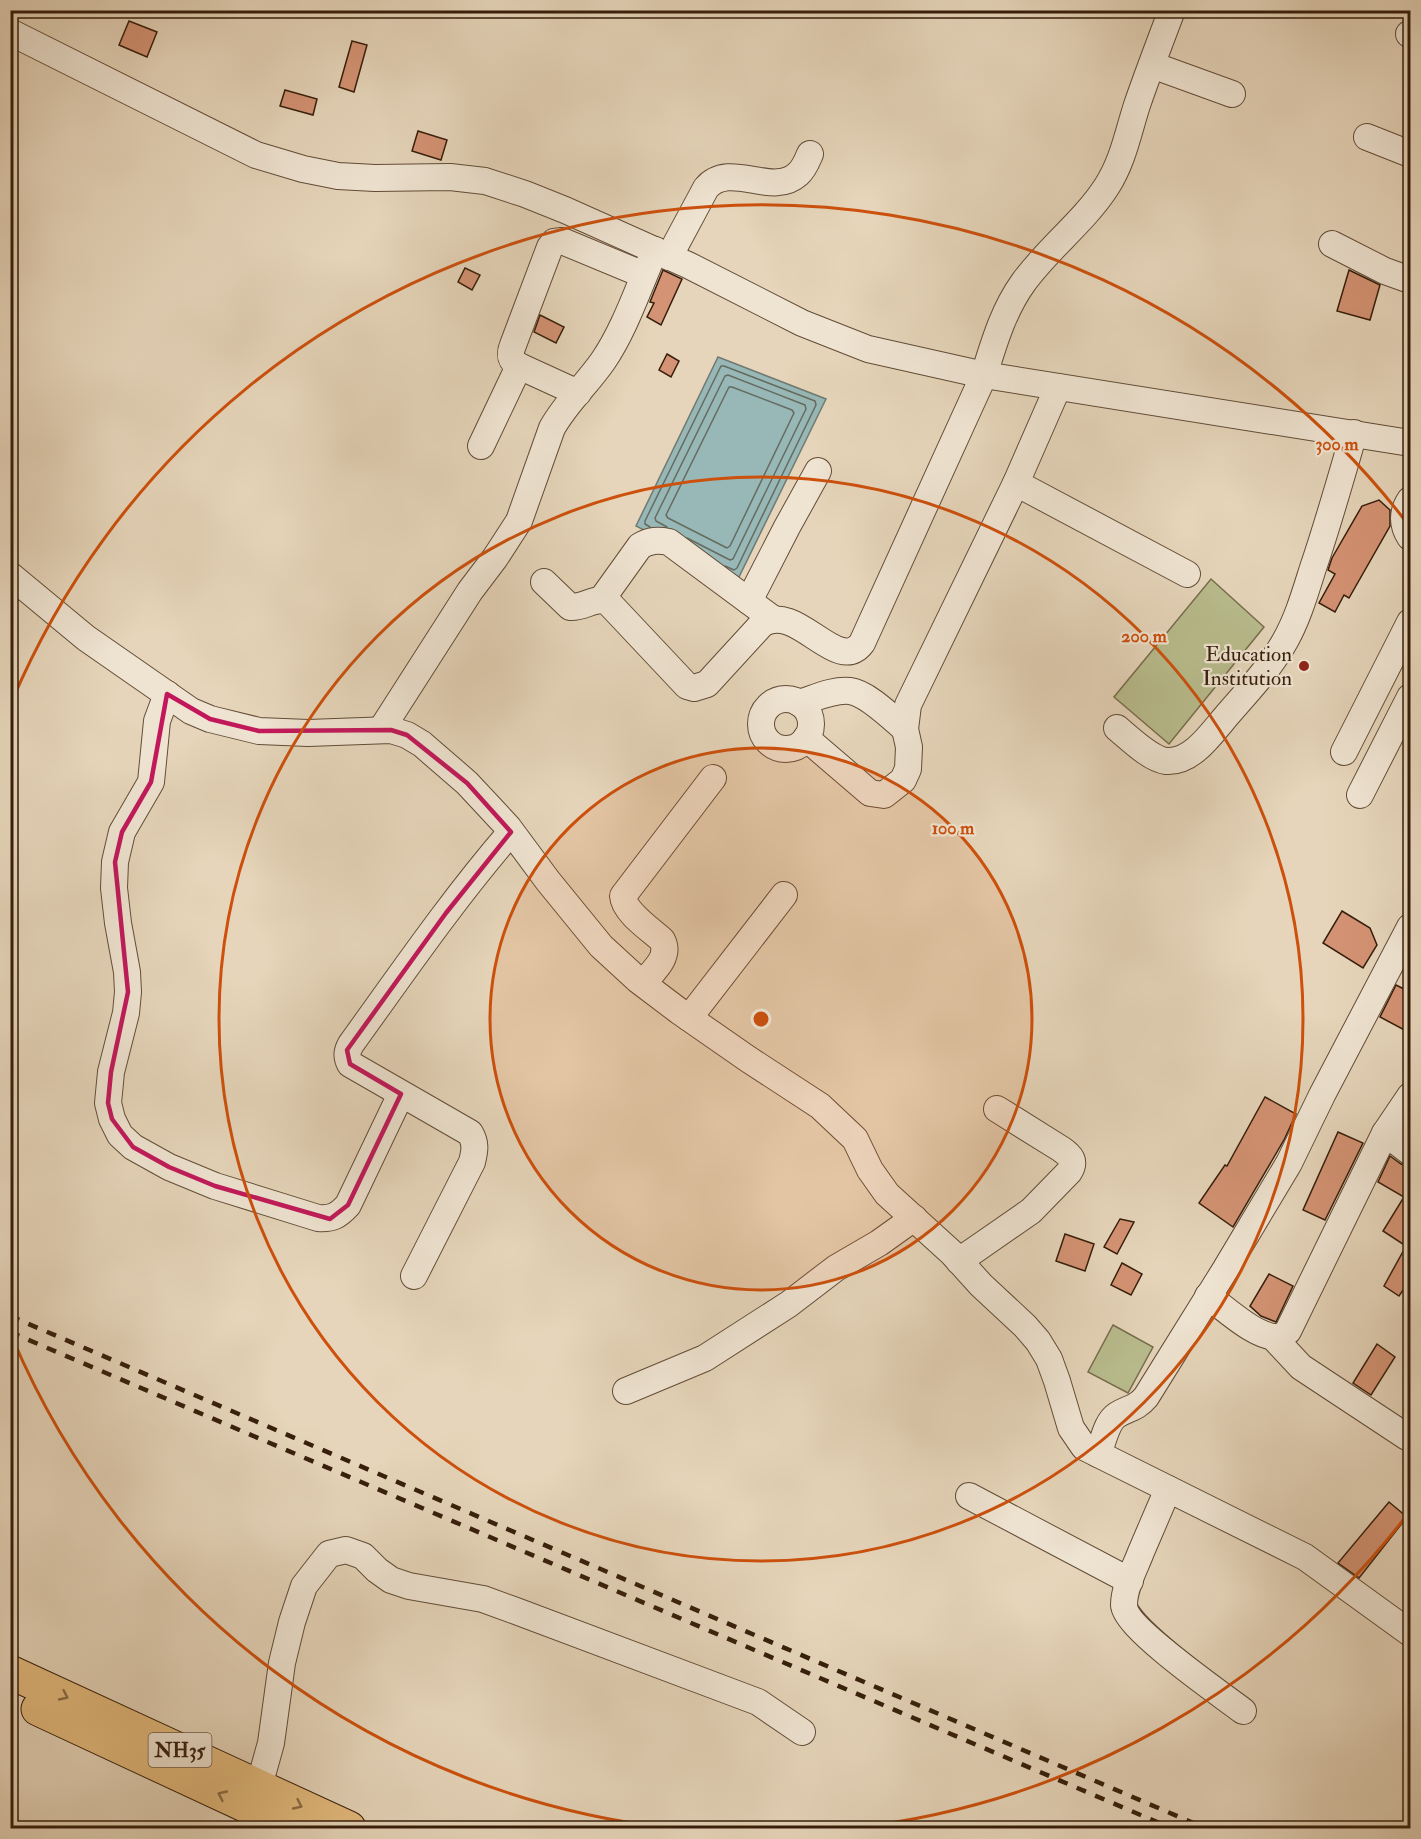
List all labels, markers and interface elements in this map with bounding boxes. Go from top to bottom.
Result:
text: 300 m [1315,433,1360,456]
text: 200 m [1121,625,1168,648]
place label: Education Institution [1202,641,1292,692]
marker: Education Institution [1297,659,1311,673]
text: 100 m [932,817,975,840]
centre of rings [751,1009,771,1029]
one-way arrow [57,1689,68,1701]
road number: NH35 [148,1733,212,1767]
one-way arrow [218,1791,229,1803]
one-way arrow [291,1797,302,1809]

